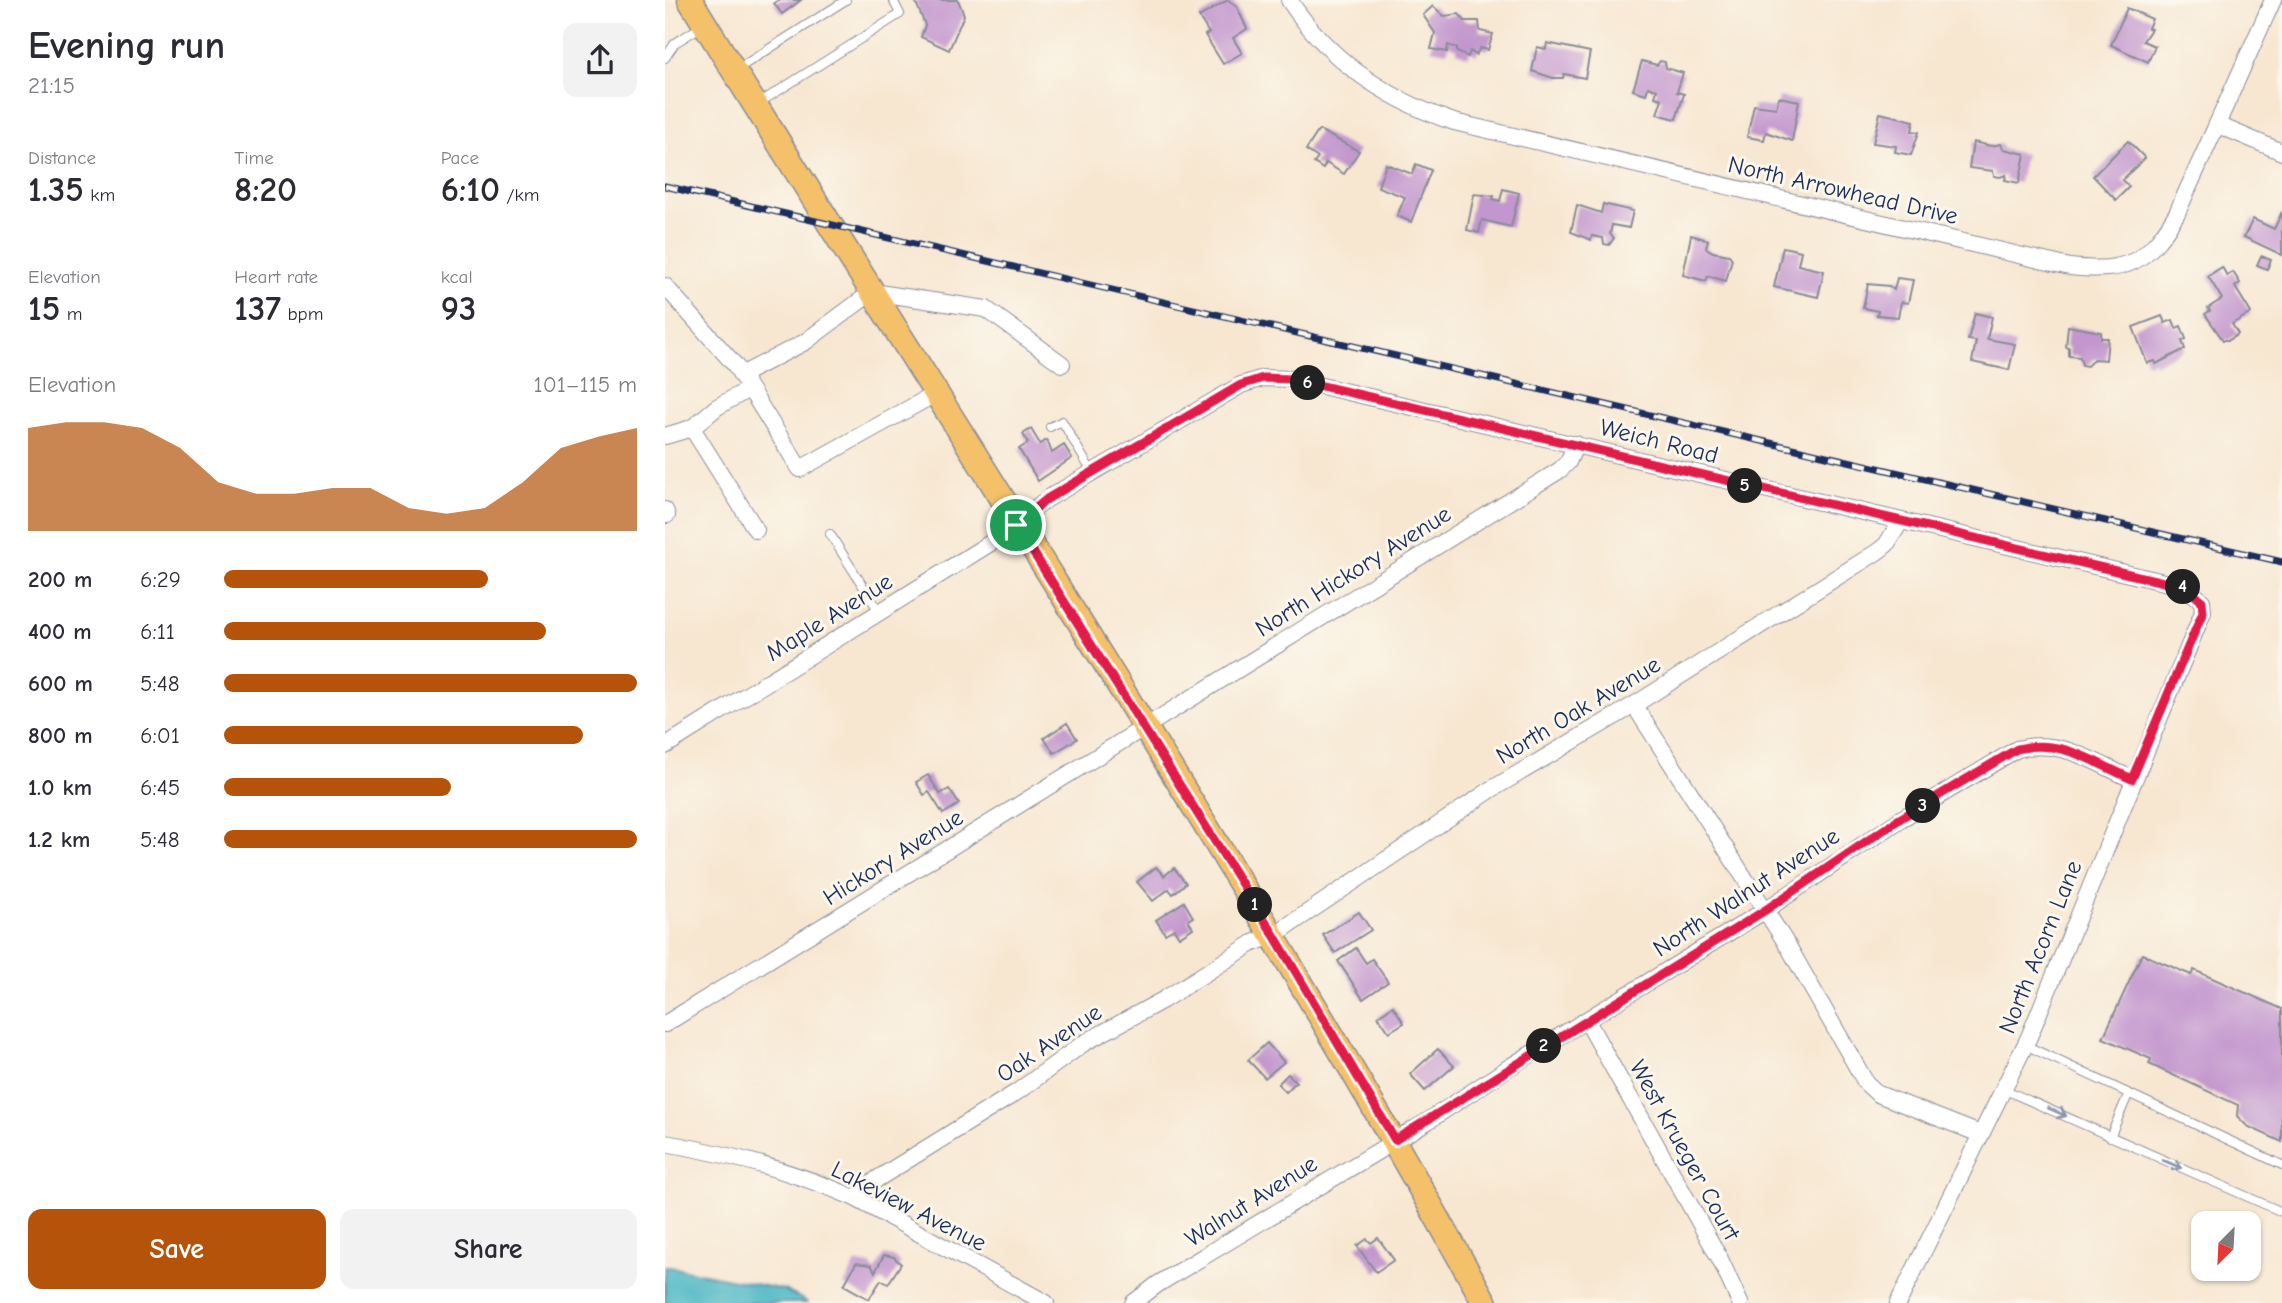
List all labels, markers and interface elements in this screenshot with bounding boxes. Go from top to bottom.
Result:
button: share [563,23,637,97]
text: Evening run [28,24,225,68]
text: 21:15 [28,72,75,99]
text: Distance [28,147,96,169]
text: Time [234,147,274,169]
text: Pace [441,147,479,169]
street label: North Arrowhead Drive [1725,150,1961,230]
text: 1.35 [28,169,84,210]
text: 8:20 [234,169,297,210]
text: 6:10 [441,169,500,210]
text: km [84,184,115,206]
text: /km [500,184,540,206]
text: Elevation [28,266,101,288]
text: Heart rate [234,266,318,288]
text: kcal [441,266,473,288]
text: 15 [28,288,60,329]
text: 137 [234,288,281,329]
text: 93 [441,288,476,329]
text: m [60,303,82,325]
text: bpm [281,303,323,325]
pin: 6 [1291,366,1325,400]
text: Elevation [28,371,116,398]
text: 101–115 m [534,371,637,398]
text: 6 [1303,371,1312,393]
street label: Weich Road [1597,413,1721,469]
pin: 5 [1727,468,1763,504]
text: 5 [1739,474,1750,496]
pin [986,495,1046,555]
street label: North Hickory Avenue [1250,499,1456,643]
icon: arrive [997,506,1035,544]
text: 200 m [28,566,92,593]
text: 6:29 [140,566,181,593]
street label: Maple Avenue [761,567,897,667]
pin: 4 [2165,570,2201,604]
text: 4 [2178,575,2187,597]
text: 400 m [28,618,92,645]
text: 6:11 [140,618,175,645]
street label: North Oak Avenue [1491,650,1665,770]
text: 600 m [28,670,93,697]
text: 5:48 [140,670,180,697]
text: 800 m [28,722,93,749]
text: 6:01 [140,722,180,749]
text: 1.0 km [28,774,92,801]
text: 6:45 [140,774,180,801]
pin: 3 [1905,788,1941,824]
text: 3 [1918,794,1927,816]
street label: Hickory Avenue [818,803,968,911]
street label: North Walnut Avenue [1648,821,1844,963]
text: 1.2 km [28,826,90,853]
text: 5:48 [140,826,180,853]
street label: North Acorn Lane [1993,856,2087,1038]
pin: 1 [1237,888,1273,922]
text: 1 [1251,893,1258,915]
street label: Oak Avenue [991,998,1107,1088]
pin: 2 [1527,1028,1561,1064]
text: 2 [1539,1034,1548,1056]
street label: West Krueger Court [1624,1055,1747,1246]
one-way arrow [2046,1106,2067,1119]
street label: Walnut Avenue [1180,1149,1322,1253]
street label: Lakeview Avenue [827,1155,991,1257]
one-way arrow [2161,1159,2183,1172]
button: Save [28,1209,326,1289]
button: Share [340,1209,637,1289]
north arrow [2191,1211,2261,1281]
map controls [2191,1211,2261,1281]

